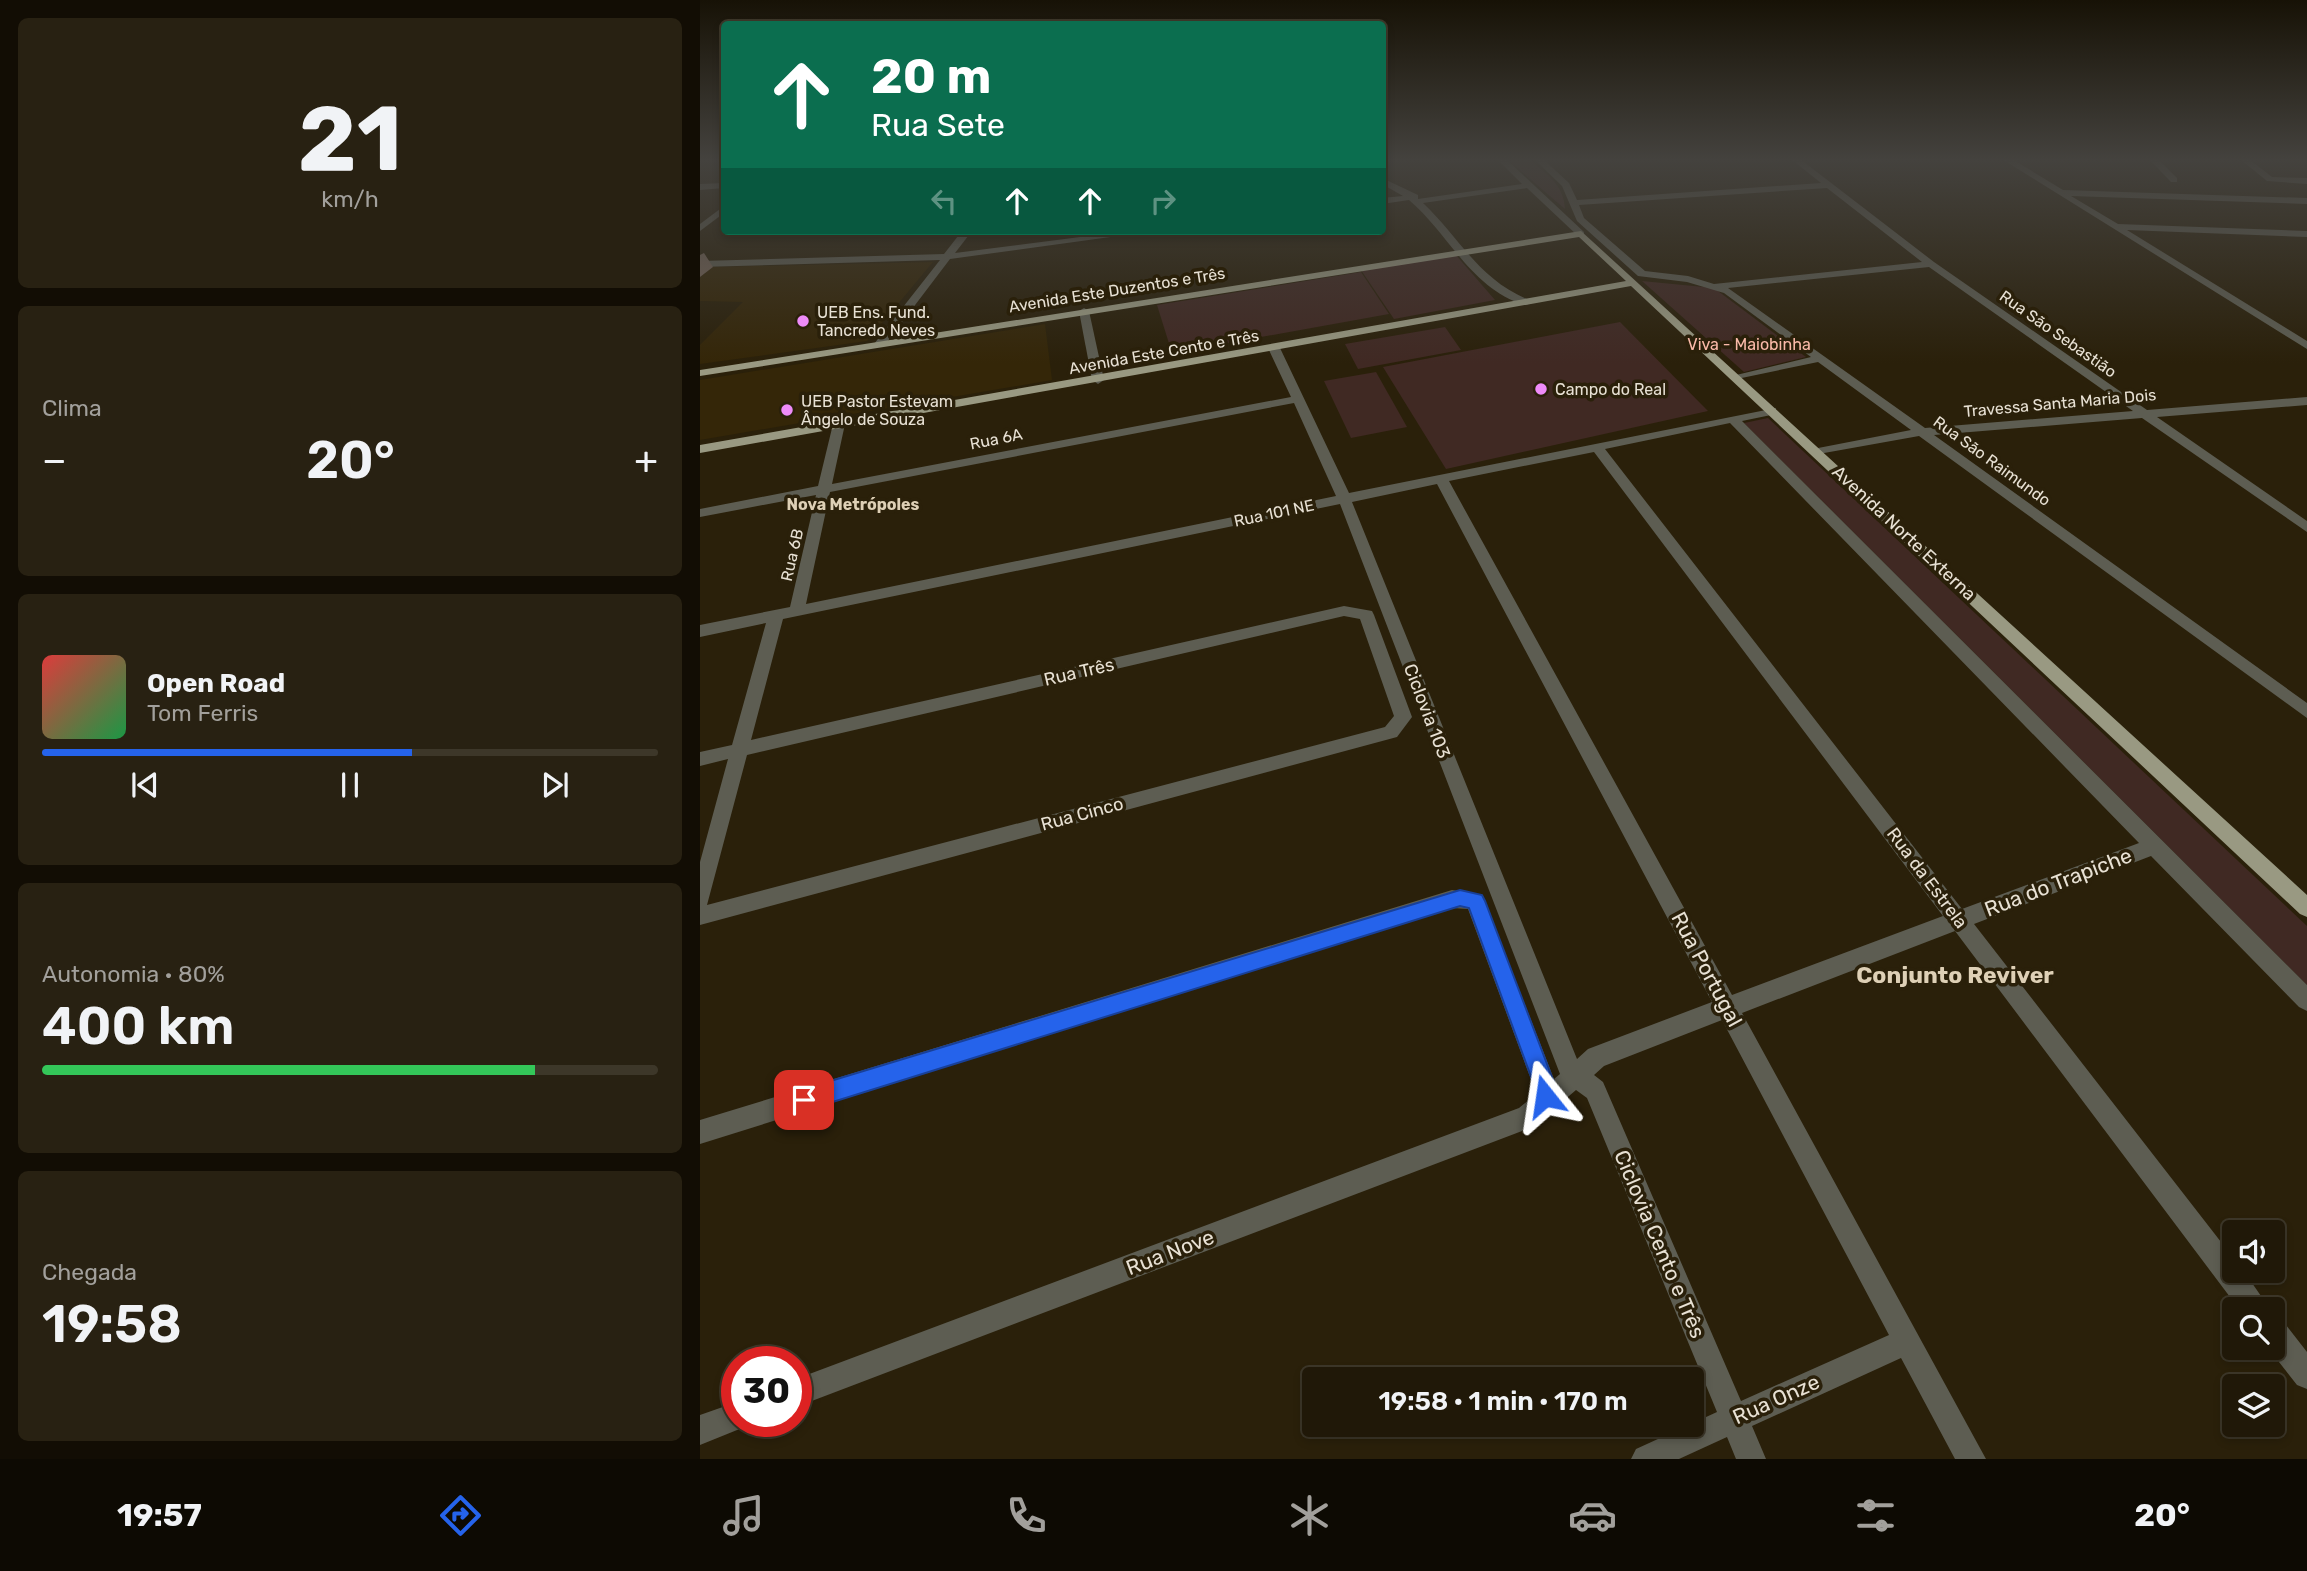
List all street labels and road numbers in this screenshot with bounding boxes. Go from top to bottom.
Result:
street label: Avenida Este Duzentos e Três [1007,264,1227,316]
street label: Rua São Sebastião [1996,287,2120,381]
street label: Avenida Este Cento e Três [1068,326,1260,378]
street label: Travessa Santa Maria Dois [1963,385,2157,421]
street label: Rua São Raimundo [1930,412,2054,510]
street label: Rua 6A [968,425,1024,453]
street label: Avenida Norte Externa [1828,461,1980,605]
street label: Rua 101 NE [1232,495,1316,531]
street label: Rua 6B [777,527,807,583]
street label: Rua Três [1042,653,1116,691]
street label: Ciclovia 103 [1399,661,1455,761]
street label: Rua Cinco [1038,792,1126,836]
street label: Rua da Estrela [1882,823,1972,933]
street label: Rua do Trapiche [1981,842,2135,922]
street label: Rua Portugal [1666,907,1748,1031]
street label: Ciclovia Cento e Três [1609,1146,1711,1342]
street label: Rua Nove [1122,1224,1218,1280]
street label: Rua Onze [1729,1369,1823,1429]

